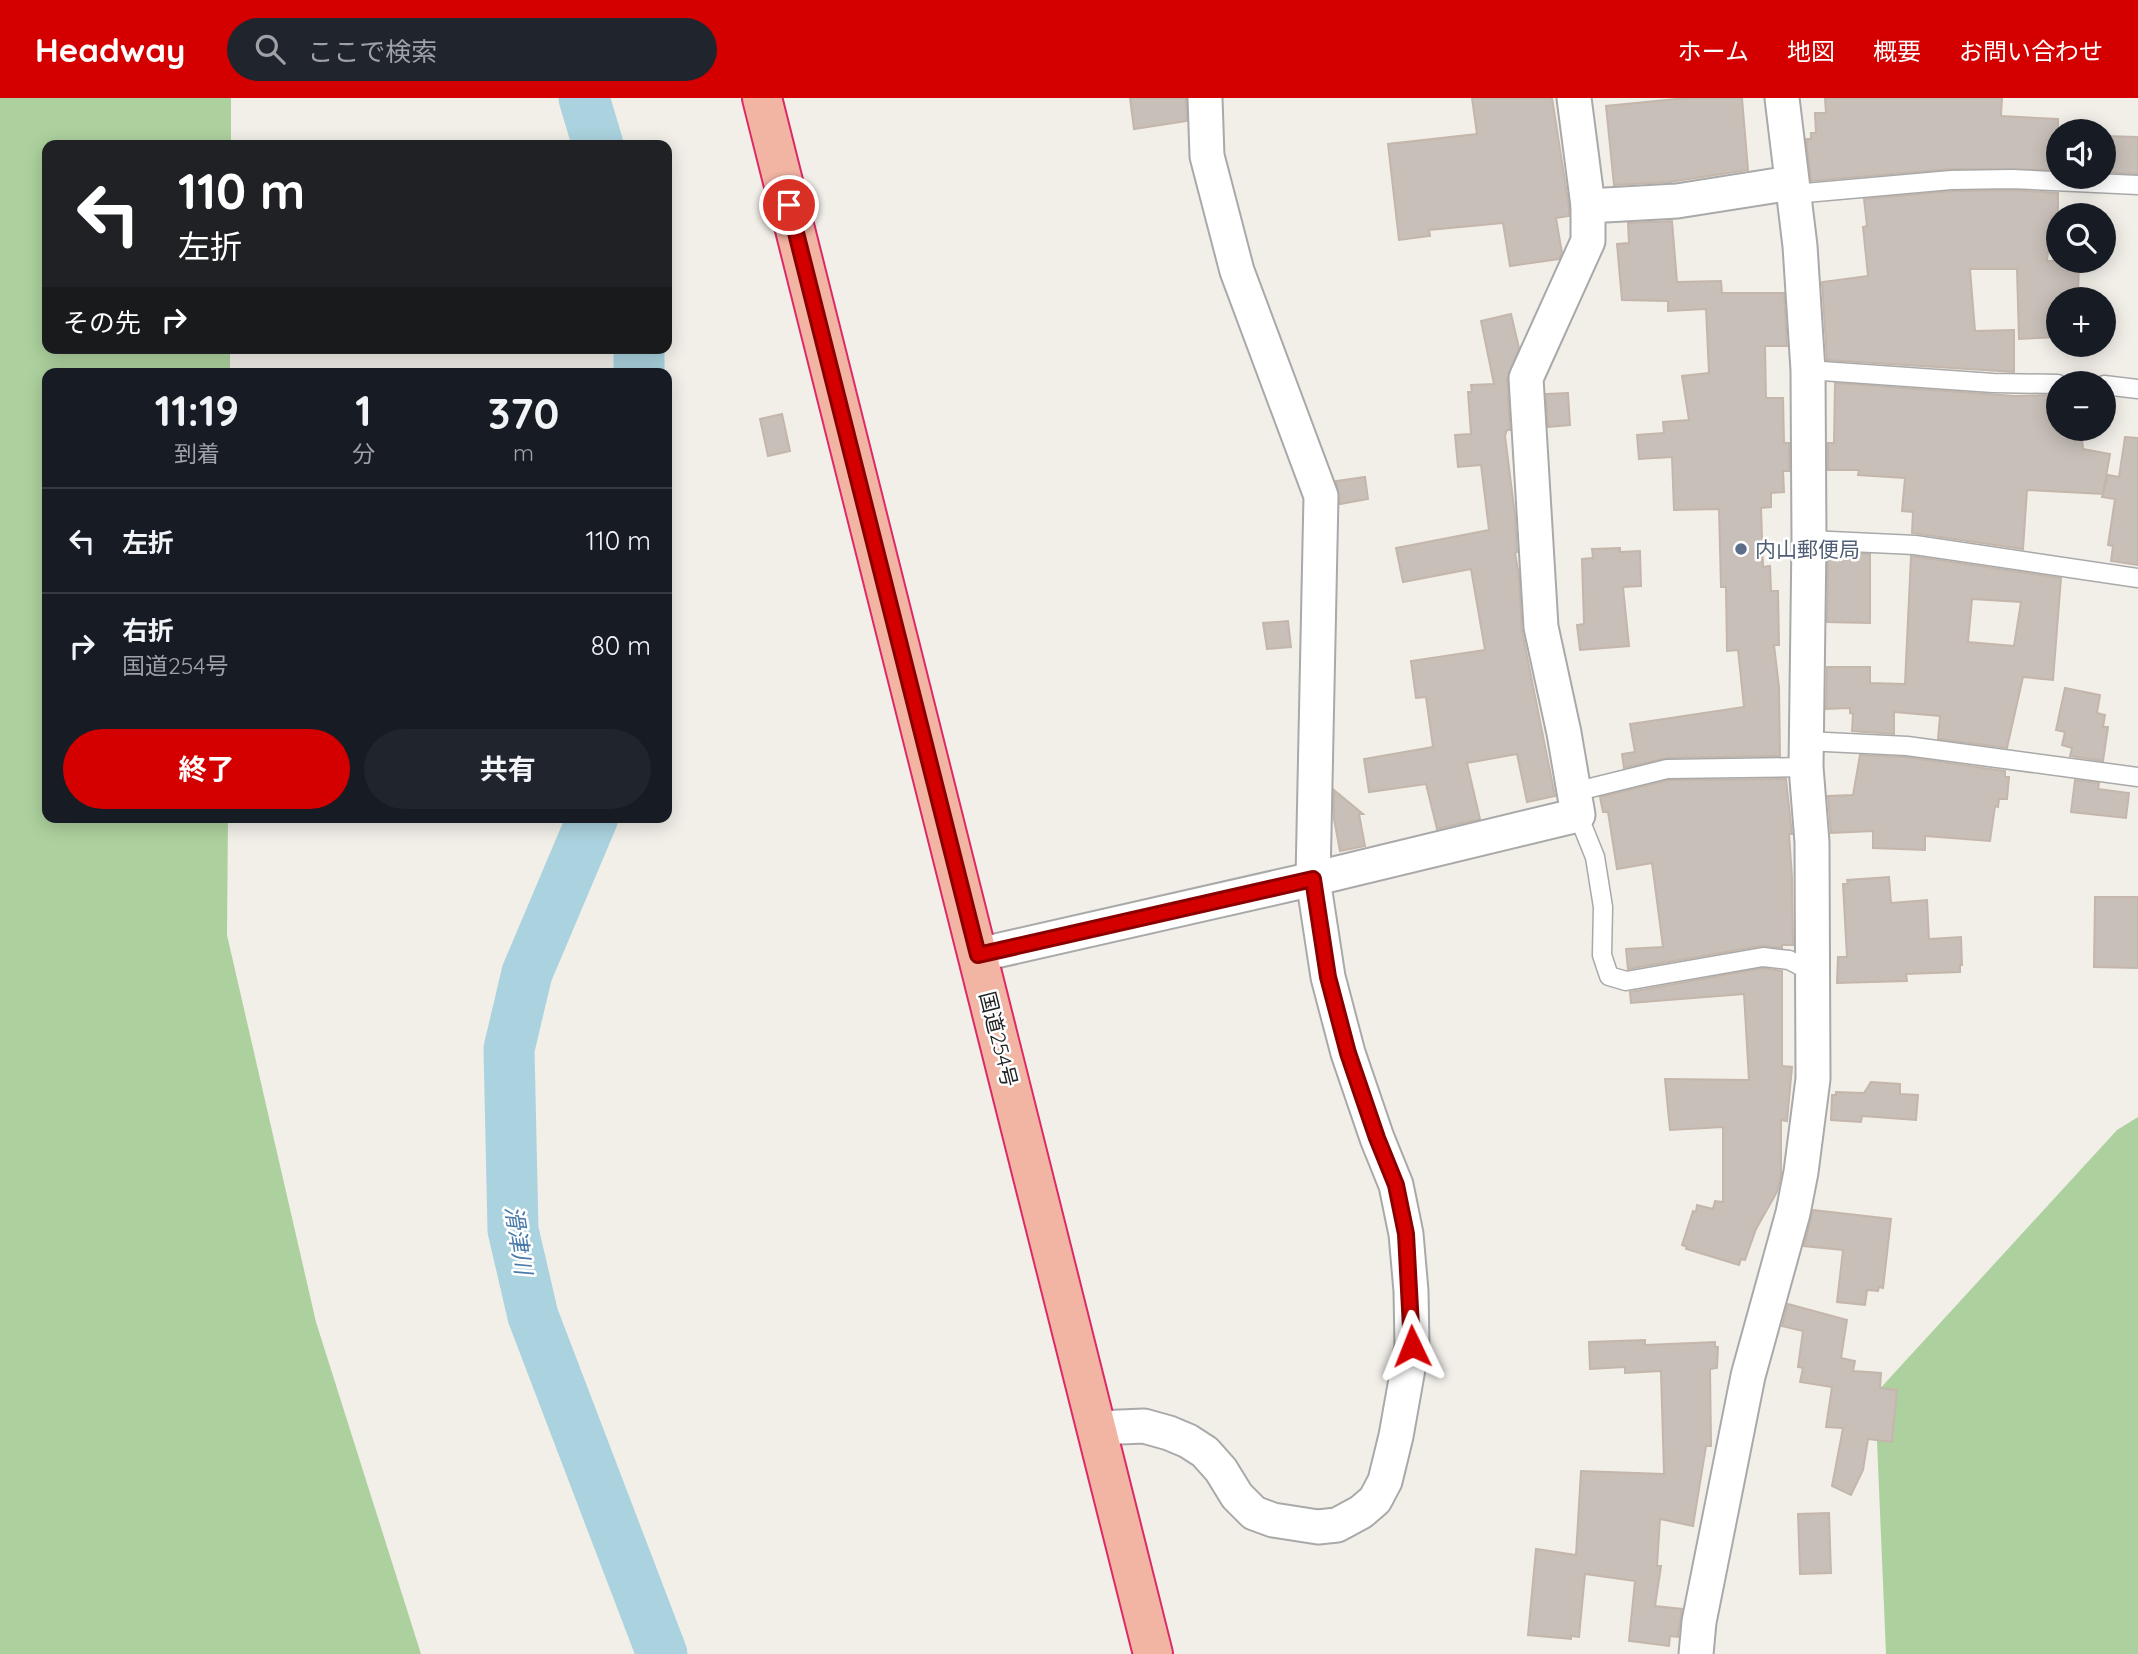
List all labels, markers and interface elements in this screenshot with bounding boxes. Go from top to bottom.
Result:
search box [227,18,717,81]
text: Headway [35,29,185,70]
icon: search [251,30,289,68]
text: ここで検索 [307,35,437,68]
text: ホーム [1678,36,1749,66]
text: 地図 [1787,36,1835,66]
text: 概要 [1873,36,1921,66]
text: お問い合わせ [1959,36,2103,66]
map controls [2046,119,2116,441]
button: sound [2046,119,2116,189]
text: 110 m [178,160,305,221]
icon: left [63,168,154,259]
pin [759,175,819,235]
icon: arrive [770,186,808,224]
button: search [2046,203,2116,273]
text: 左折 [178,226,242,266]
button: + [2046,287,2116,357]
icon: right [155,301,193,339]
text: その先 [63,306,141,339]
button: − [2046,371,2116,441]
text: 11:19 [155,384,239,437]
text: 1 [355,384,372,437]
text: 370 [488,387,559,440]
text: m [513,438,534,467]
text: 到着 [174,439,220,468]
text: 分 [352,439,375,468]
icon: left [63,522,101,560]
text: 110 m [585,524,651,557]
text: 左折 [122,526,174,559]
place label: 内山郵便局 [1755,536,1860,562]
marker: 内山郵便局 [1733,541,1749,557]
text: 右折 [122,614,174,647]
icon: right [63,627,101,665]
text: 80 m [591,629,651,662]
text: 国道254号 [122,651,228,680]
button: 終了 [63,729,350,809]
button: 共有 [364,729,651,809]
street label: 国道254号 [975,989,1023,1089]
water label: 滑津川 [499,1204,539,1279]
position arrow [1375,1309,1449,1383]

